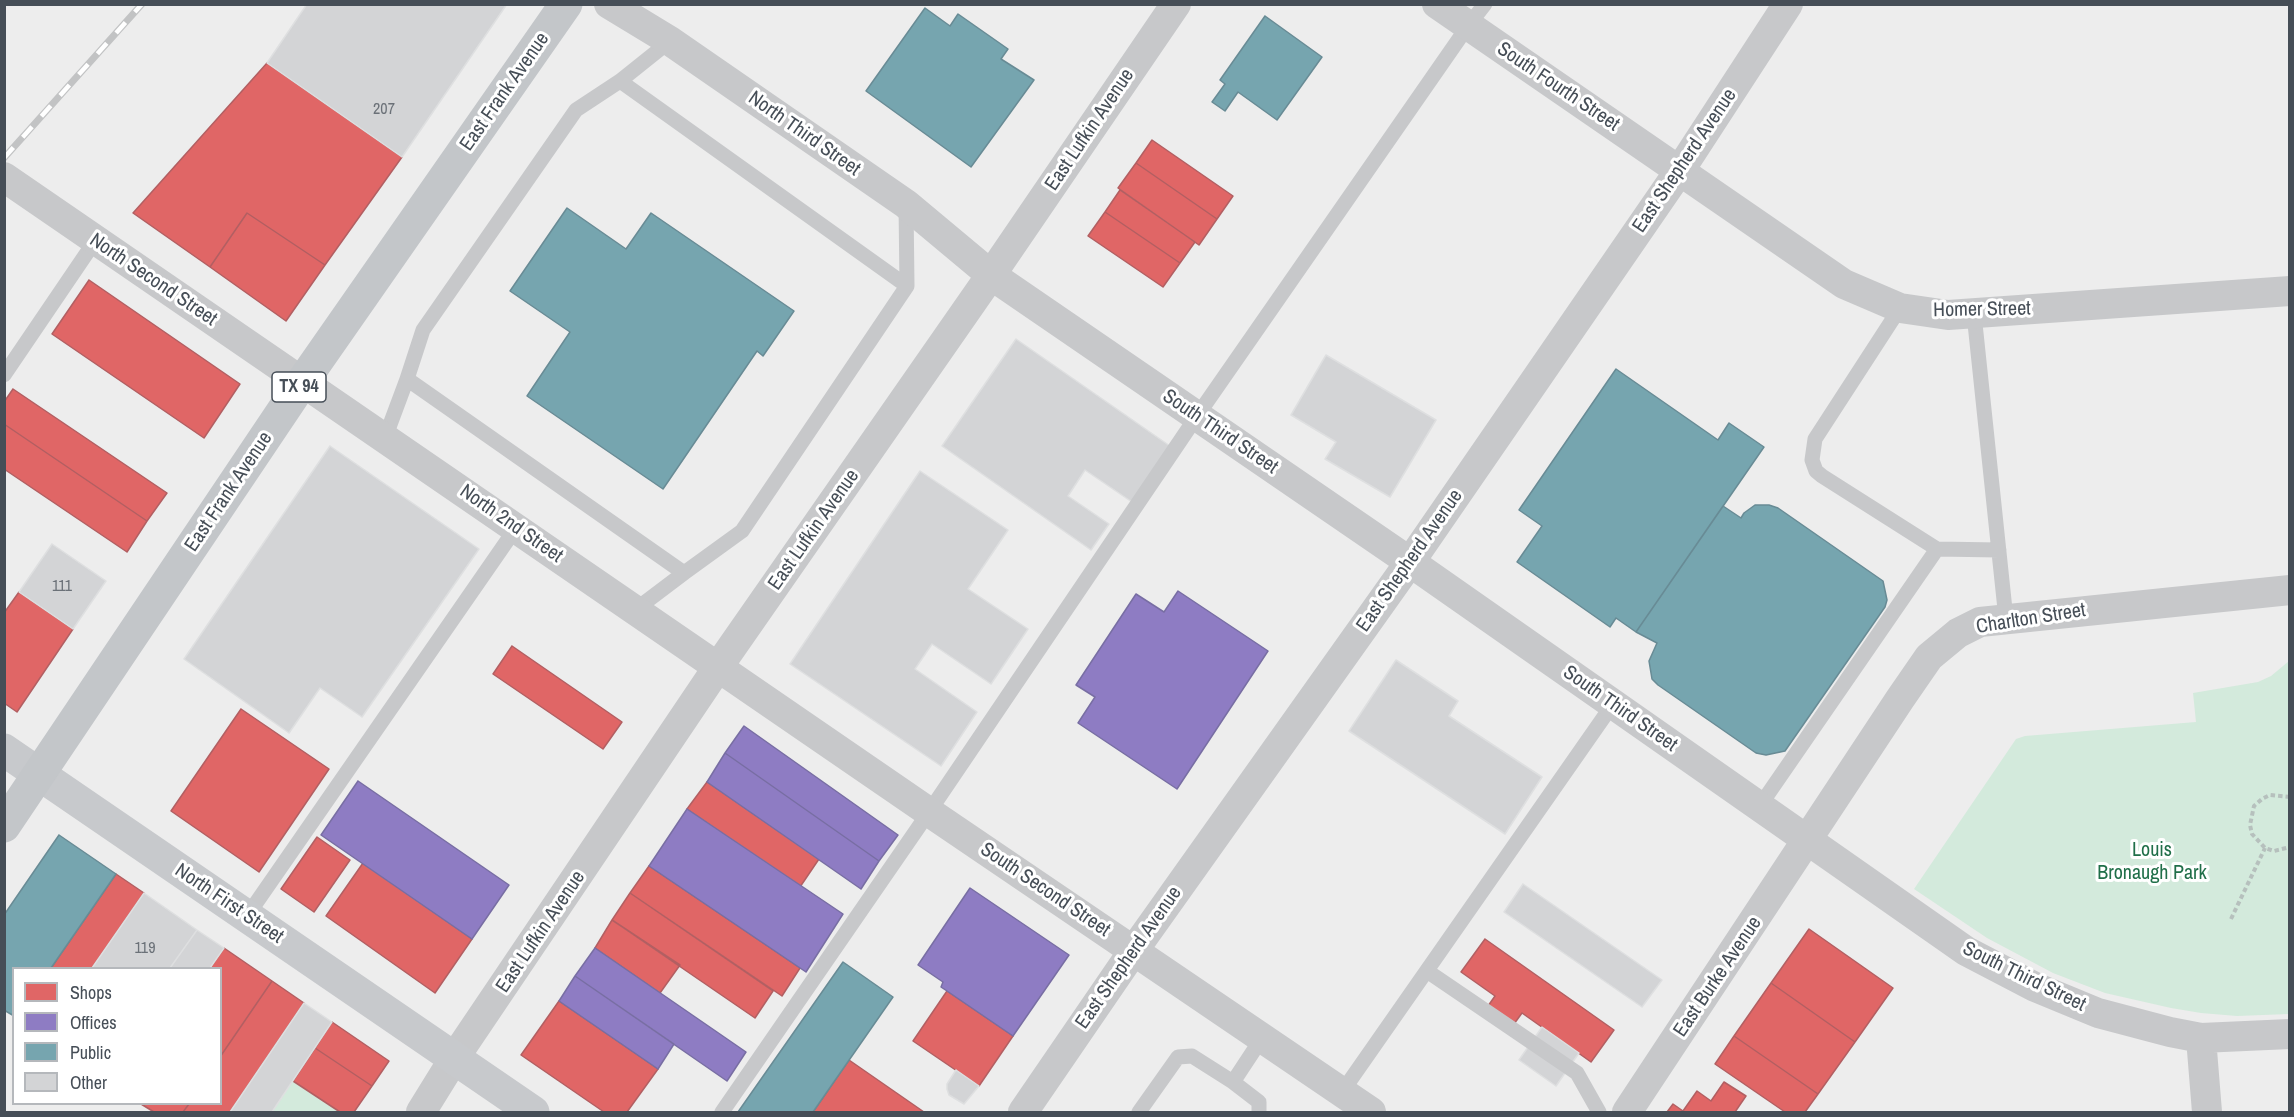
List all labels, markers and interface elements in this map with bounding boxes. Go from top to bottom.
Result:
street label: East Frank Avenue [455,28,555,156]
street label: South Fourth Street [1492,37,1624,137]
street label: East Lufkin Avenue [1040,64,1140,196]
street label: East Shepherd Avenue [1628,84,1742,238]
street label: North Third Street [743,87,865,181]
house number: 207 [373,100,395,120]
street label: North Second Street [85,229,221,331]
street label: Homer Street [1933,297,2031,323]
road number: TX 94 [272,372,326,402]
street label: South Third Street [1158,385,1282,479]
street label: East Frank Avenue [180,428,278,556]
street label: East Lufkin Avenue [763,465,865,595]
street label: North 2nd Street [455,480,567,568]
street label: East Shepherd Avenue [1352,485,1468,637]
house number: 111 [52,577,72,597]
street label: Charlton Street [1975,599,2087,639]
street label: South Third Street [1558,661,1682,757]
street label: South Second Street [976,838,1114,942]
park label: Louis Bronaugh Park [2097,839,2207,886]
street label: North First Street [170,859,288,949]
street label: East Lufkin Avenue [491,866,591,998]
street label: East Shepherd Avenue [1071,882,1187,1034]
street label: East Burke Avenue [1669,912,1767,1042]
street label: South Third Street [1959,937,2089,1017]
house number: 119 [135,939,155,959]
legend [12,967,222,1105]
text: Shops [70,980,112,1005]
text: Offices [70,1010,117,1035]
text: Public [70,1040,111,1065]
text: Other [70,1070,107,1095]

